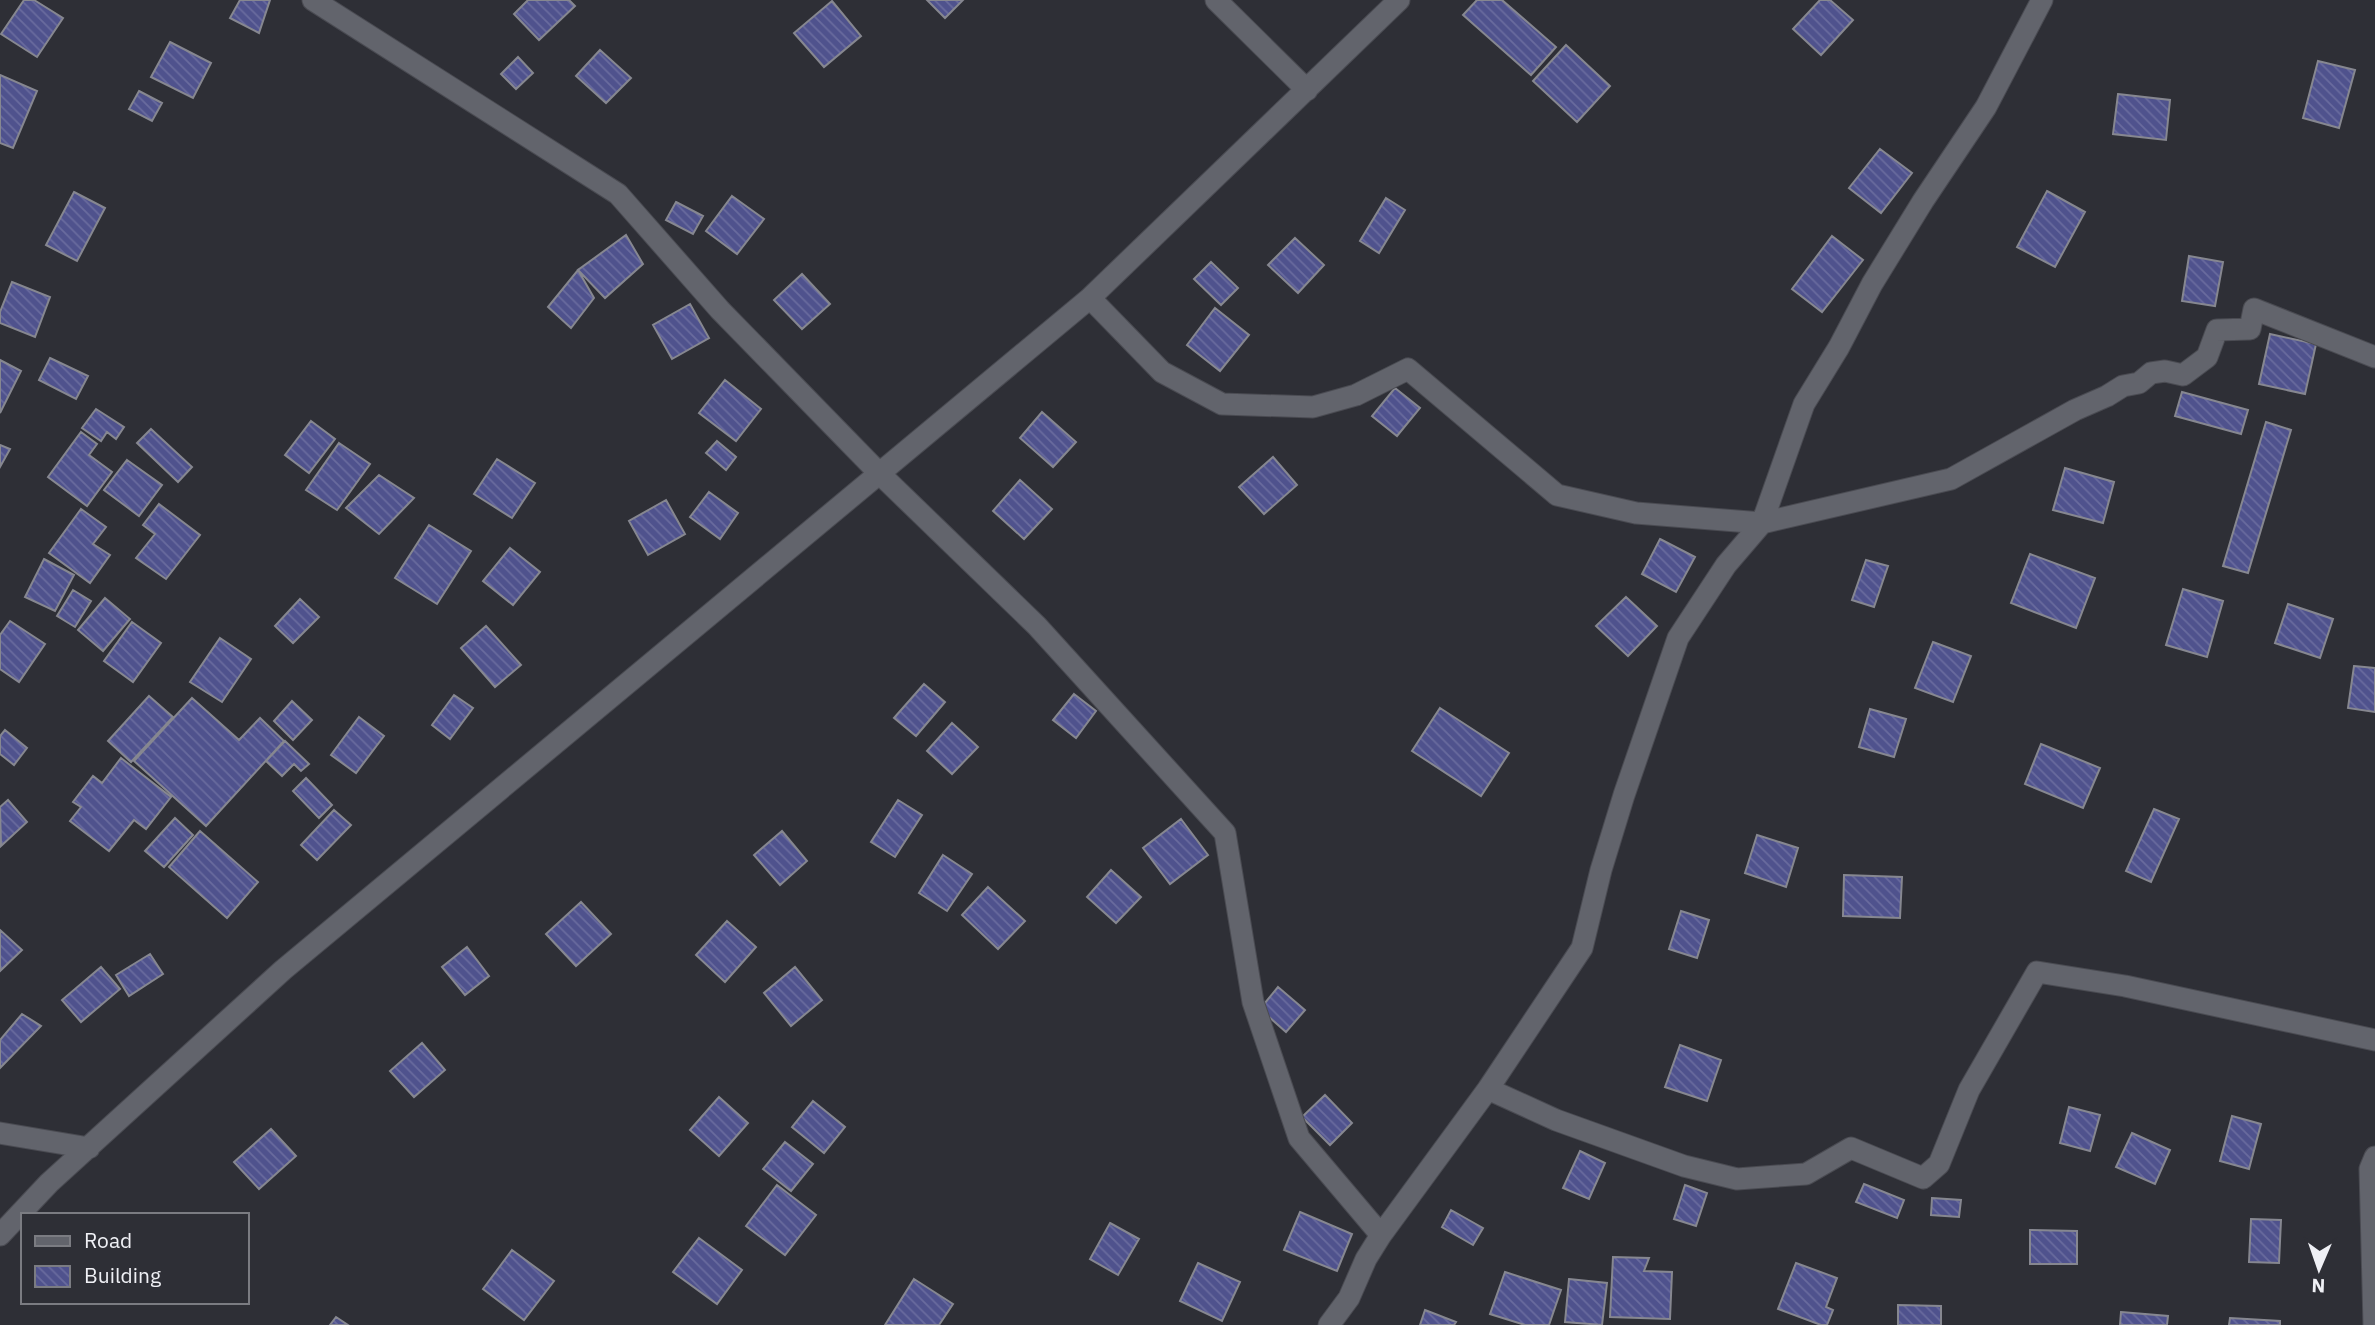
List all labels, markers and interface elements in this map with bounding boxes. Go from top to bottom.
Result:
legend [21,1213,248,1304]
text: Road [84,1226,132,1254]
north arrow [2284,1234,2354,1304]
text: Building [84,1261,161,1289]
text: N [2311,1274,2326,1298]

